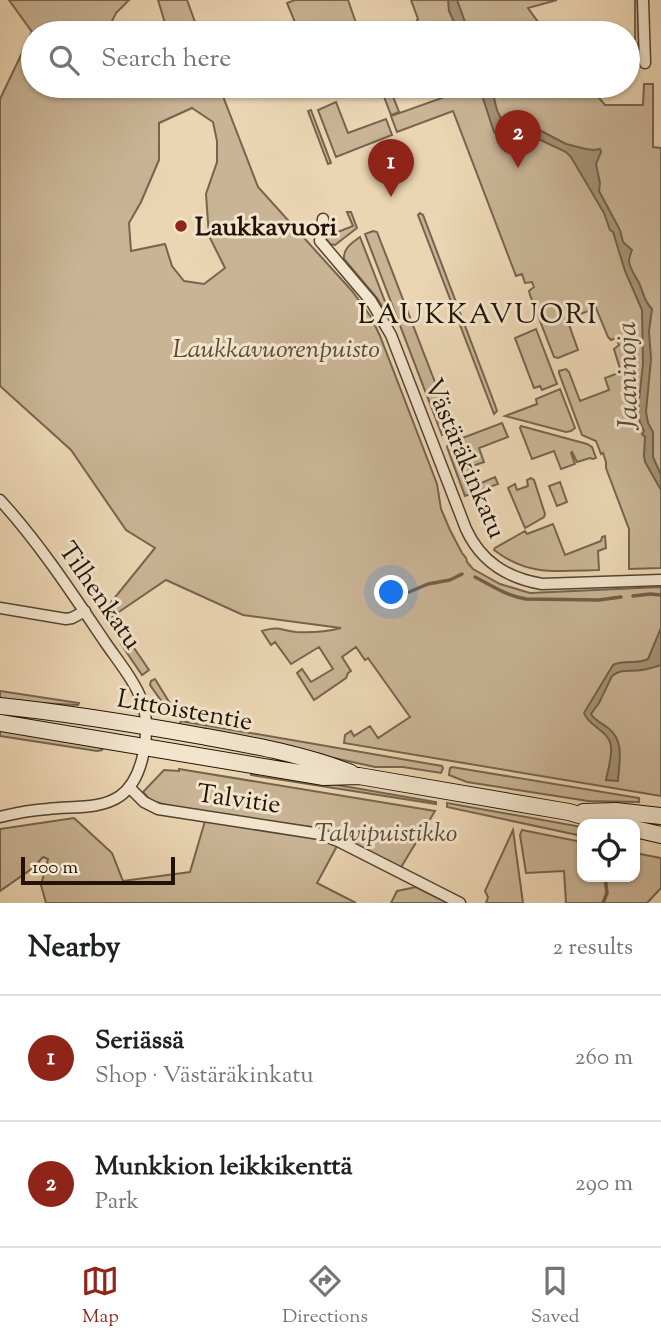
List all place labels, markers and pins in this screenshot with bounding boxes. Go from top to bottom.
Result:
pin: 2 [495,110,541,168]
pin: 1 [368,139,414,197]
place label: Laukkavuori [195,210,338,247]
marker: Laukkavuori [173,218,189,234]

